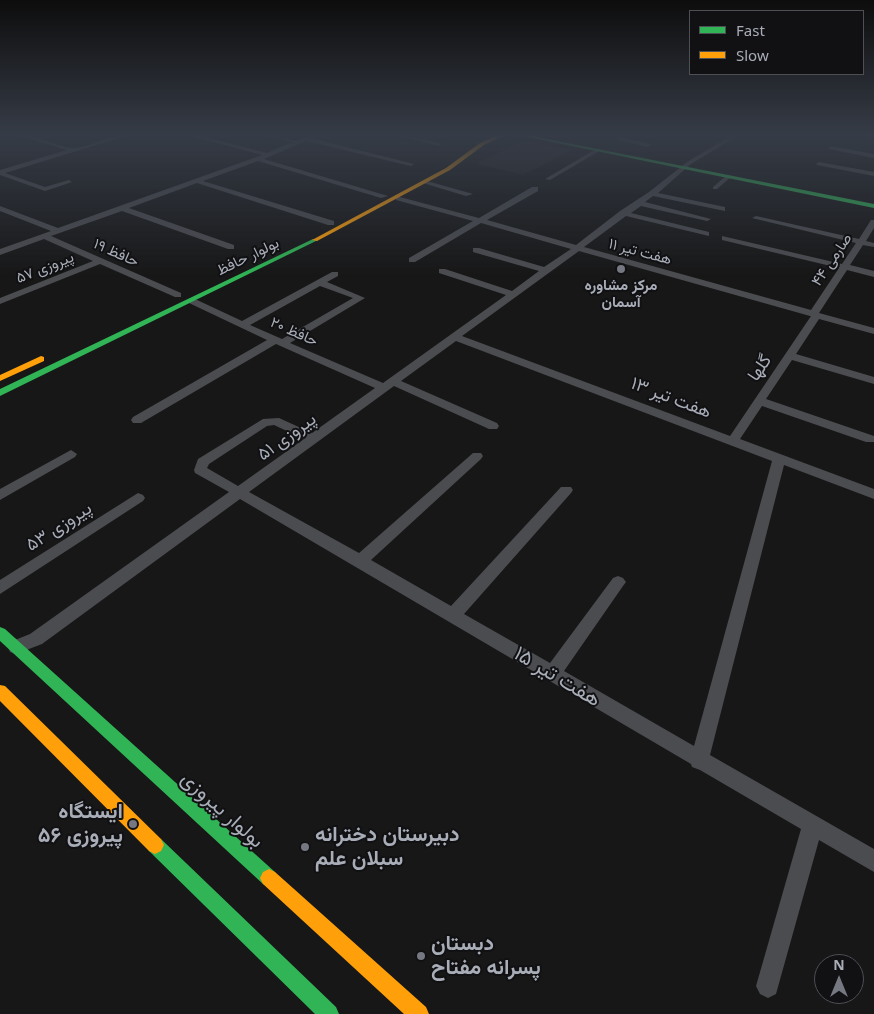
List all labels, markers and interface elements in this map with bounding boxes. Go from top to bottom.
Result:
legend [689,10,864,75]
text: Fast [736,20,765,40]
text: Slow [736,45,769,65]
street label: صارمی ۴۴ [808,230,856,290]
street label: بولوار حافظ [214,234,282,280]
street label: حافظ ۱۹ [91,235,141,271]
street label: هفت تیر ۱۱ [606,235,674,269]
street label: پیروزی ۵۷ [13,248,77,288]
marker: مرکز مشاوره آسمان [615,263,627,275]
place label: مرکز مشاوره آسمان [585,277,657,312]
street label: حافظ ۲۰ [267,314,321,350]
street label: گلها [743,351,777,385]
street label: هفت تیر ۱۳ [628,373,714,423]
street label: پیروزی ۵۱ [253,408,321,466]
street label: پیروزی ۵۳ [22,498,96,556]
street label: هفت تیر ۱۵ [509,641,605,713]
street label: بولوار پیروزی [175,766,269,854]
place label: ایستگاه پیروزی ۵۶ [38,799,123,849]
marker: ایستگاه پیروزی ۵۶ [127,818,139,830]
place label: دبیرستان دخترانه سبلان علم [315,822,459,872]
marker: دبیرستان دخترانه سبلان علم [299,841,311,853]
place label: دبستان پسرانه مفتاح [431,931,541,981]
marker: دبستان پسرانه مفتاح [415,950,427,962]
north arrow [814,954,864,1004]
text: N [833,955,845,974]

